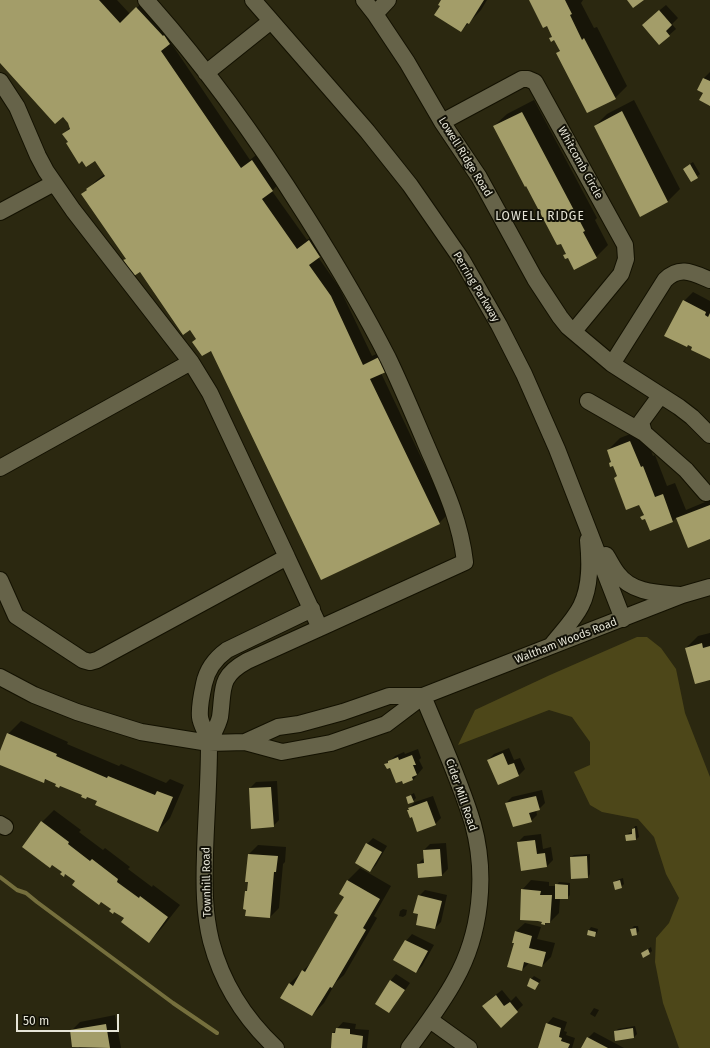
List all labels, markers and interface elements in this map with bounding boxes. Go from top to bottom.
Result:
street label: Lowell Ridge Road [435,115,495,199]
street label: Whitcomb Circle [555,125,605,201]
district label: LOWELL RIDGE [495,210,585,224]
street label: Perring Parkway [450,250,502,324]
street label: Waltham Woods Road [513,615,619,667]
street label: Cider Mill Road [442,757,480,833]
street label: Townhill Road [200,847,214,917]
scale bar [18,1006,121,1032]
text: 50 m [23,1014,49,1028]

